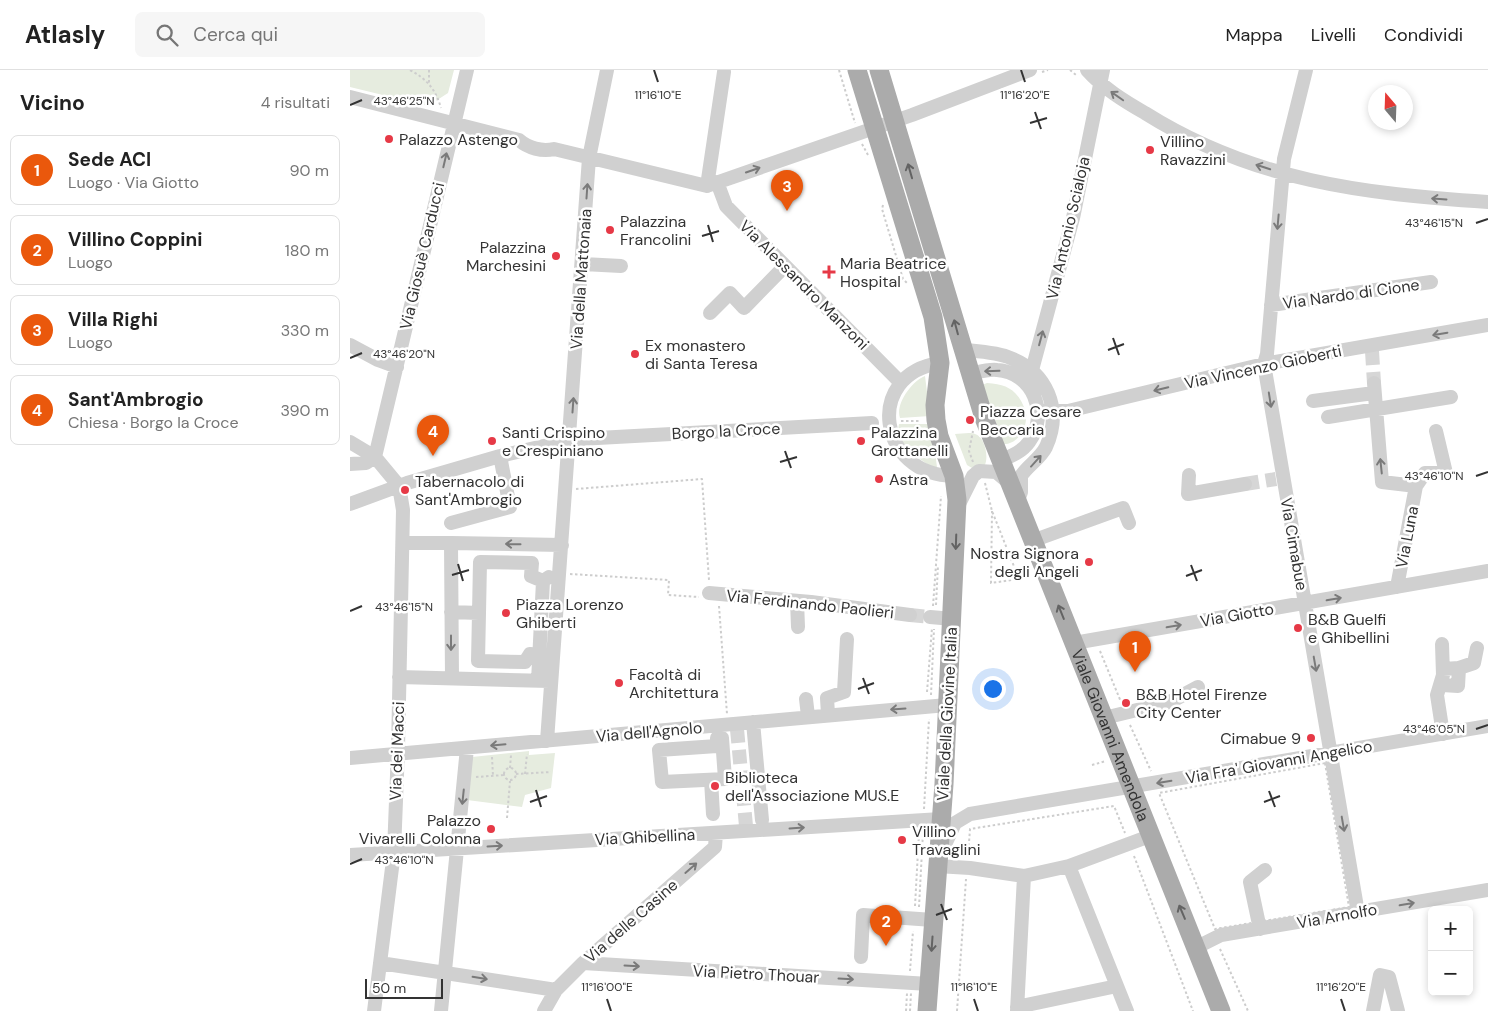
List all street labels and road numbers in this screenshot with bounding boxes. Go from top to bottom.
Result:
street label: Via Antonio Scialoja [1041,154,1095,302]
street label: Via Giosuè Carducci [395,180,449,332]
street label: Via della Mattonaia [566,208,596,350]
street label: Via Alessandro Manzoni [735,216,873,354]
street label: Via Nardo di Cione [1281,274,1421,314]
street label: Via Vincenzo Gioberti [1182,340,1344,394]
street label: Borgo la Croce [671,418,781,444]
street label: Via Cimabue [1275,496,1313,592]
street label: Via Luna [1391,504,1423,570]
street label: Via Ferdinando Paolieri [725,585,895,623]
street label: Via Giotto [1199,598,1275,632]
street label: Viale della Giovine Italia [932,627,962,801]
street label: Viale Giovanni Amendola [1067,646,1155,824]
street label: Via dei Macci [385,701,409,801]
street label: Via dell'Agnolo [595,717,703,747]
street label: Via Fra' Giovanni Angelico [1184,735,1374,789]
street label: Via Ghibellina [594,824,696,850]
street label: Via delle Casine [580,875,682,967]
street label: Via Arnolfo [1295,899,1379,933]
street label: Via Pietro Thouar [692,960,820,988]

